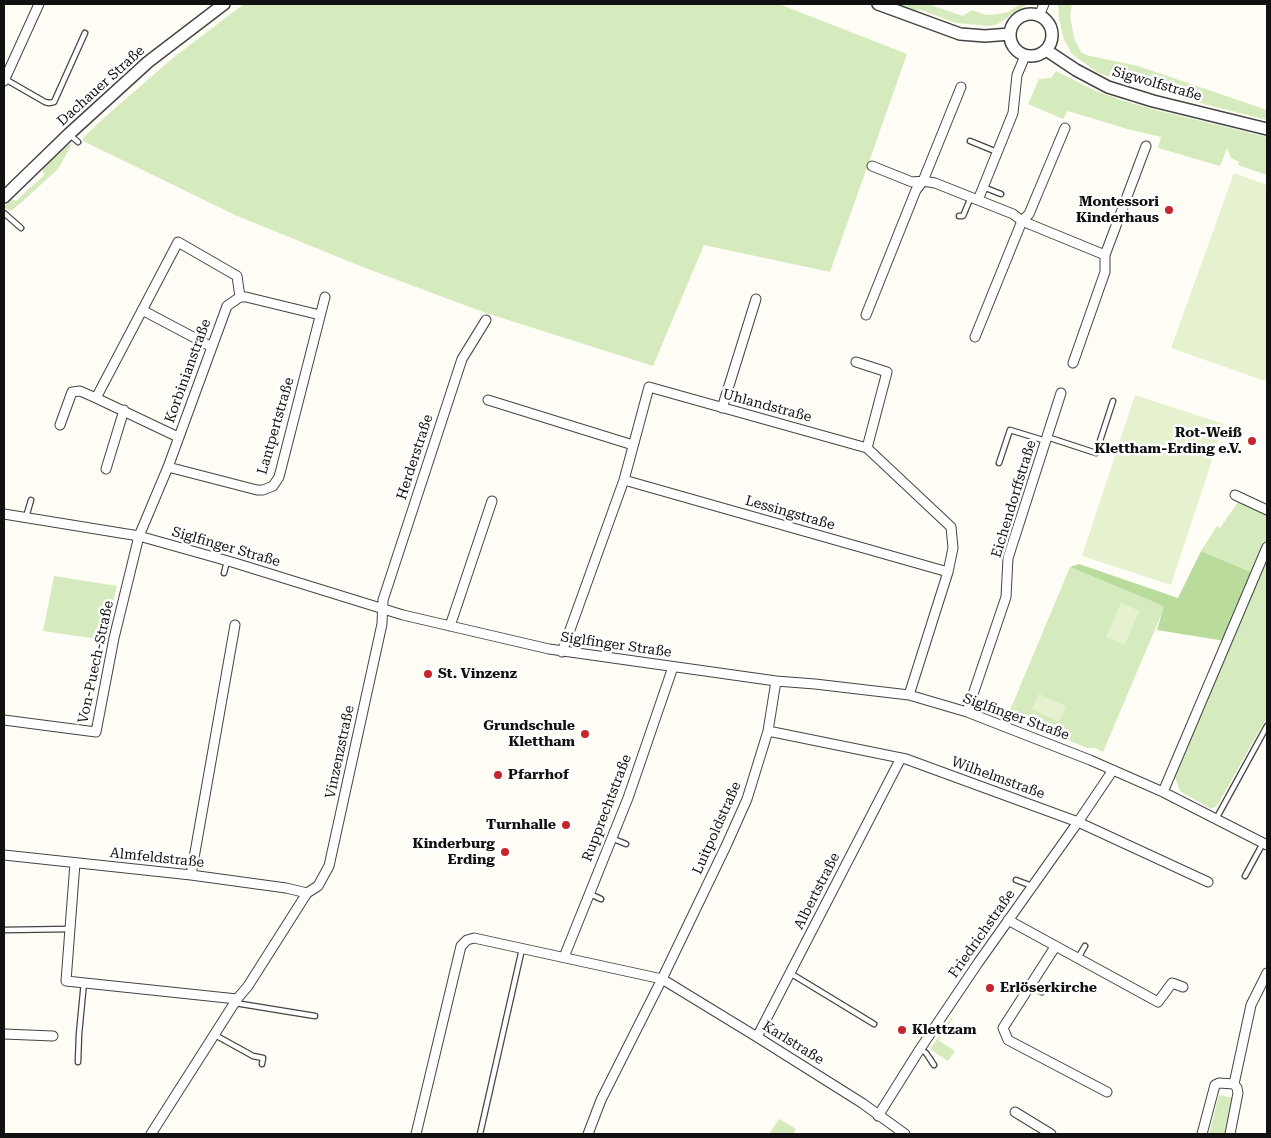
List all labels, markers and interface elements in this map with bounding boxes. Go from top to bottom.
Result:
street label: Dachauer Straße [54,42,148,130]
street label: Sigwolfstraße [1110,63,1204,105]
place label: Montessori Kinderhaus [1076,194,1159,226]
marker: Montessori Kinderhaus [1163,204,1175,216]
street label: Korbinianstraße [161,317,215,425]
street label: Lantpertstraße [254,376,298,476]
street label: Uhlandstraße [721,386,813,426]
street label: Herderstraße [393,412,437,502]
place label: Rot-Weiß Klettham-Erding e.V. [1094,425,1242,458]
marker: Rot-Weiß Klettham-Erding e.V. [1246,435,1258,447]
street label: Eichendorffstraße [988,438,1040,560]
street label: Lessingstraße [743,492,837,534]
street label: Siglfinger Straße [170,523,282,571]
street label: Von-Puech-Straße [75,599,117,725]
street label: Siglfinger Straße [559,629,673,661]
place label: St. Vinzenz [438,666,517,682]
marker: St. Vinzenz [422,668,434,680]
street label: Siglfinger Straße [960,690,1072,744]
street label: Vinzenzstraße [322,704,358,800]
place label: Grundschule Klettham [483,718,575,750]
marker: Grundschule Klettham [579,728,591,740]
street label: Rupprechtstraße [579,752,635,864]
street label: Wilhelmstraße [949,753,1047,803]
place label: Pfarrhof [508,767,569,783]
marker: Pfarrhof [492,769,504,781]
street label: Luitpoldstraße [689,779,745,877]
place label: Turnhalle [486,817,556,833]
marker: Turnhalle [560,819,572,831]
place label: Kinderburg Erding [413,836,495,869]
street label: Almfeldstraße [109,845,205,871]
marker: Kinderburg Erding [499,846,511,858]
street label: Albertstraße [791,850,843,932]
street label: Friedrichstraße [945,887,1019,981]
place label: Erlöserkirche [1000,980,1097,996]
marker: Erlöserkirche [984,982,996,994]
street label: Karlstraße [759,1018,827,1068]
place label: Klettzam [912,1022,976,1038]
marker: Klettzam [896,1024,908,1036]

